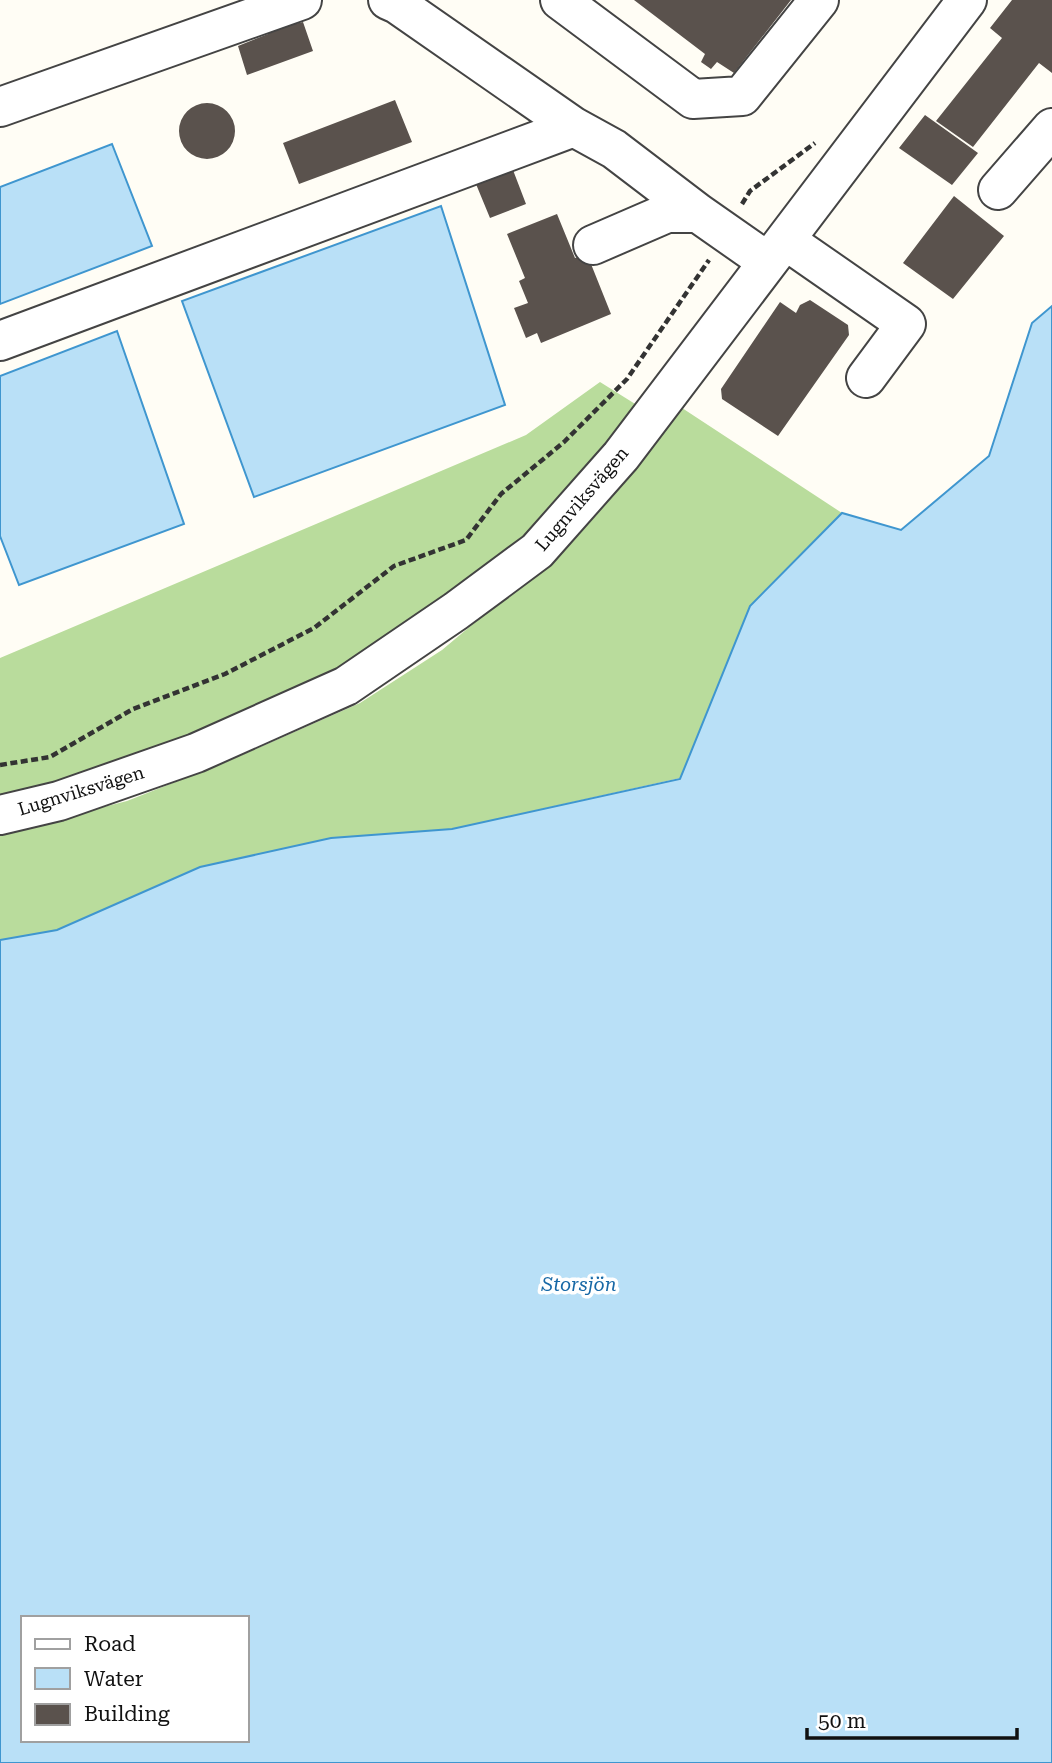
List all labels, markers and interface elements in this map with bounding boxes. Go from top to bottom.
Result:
street label: Lugnviksvägen [531,442,633,555]
street label: Lugnviksvägen [15,761,147,820]
water label: Storsjön [541,1273,617,1296]
legend [21,1616,248,1742]
text: Road [84,1632,136,1656]
text: Water [84,1667,144,1691]
scale bar [807,1696,1017,1740]
text: Building [84,1702,170,1726]
text: 50 m [818,1709,866,1733]

